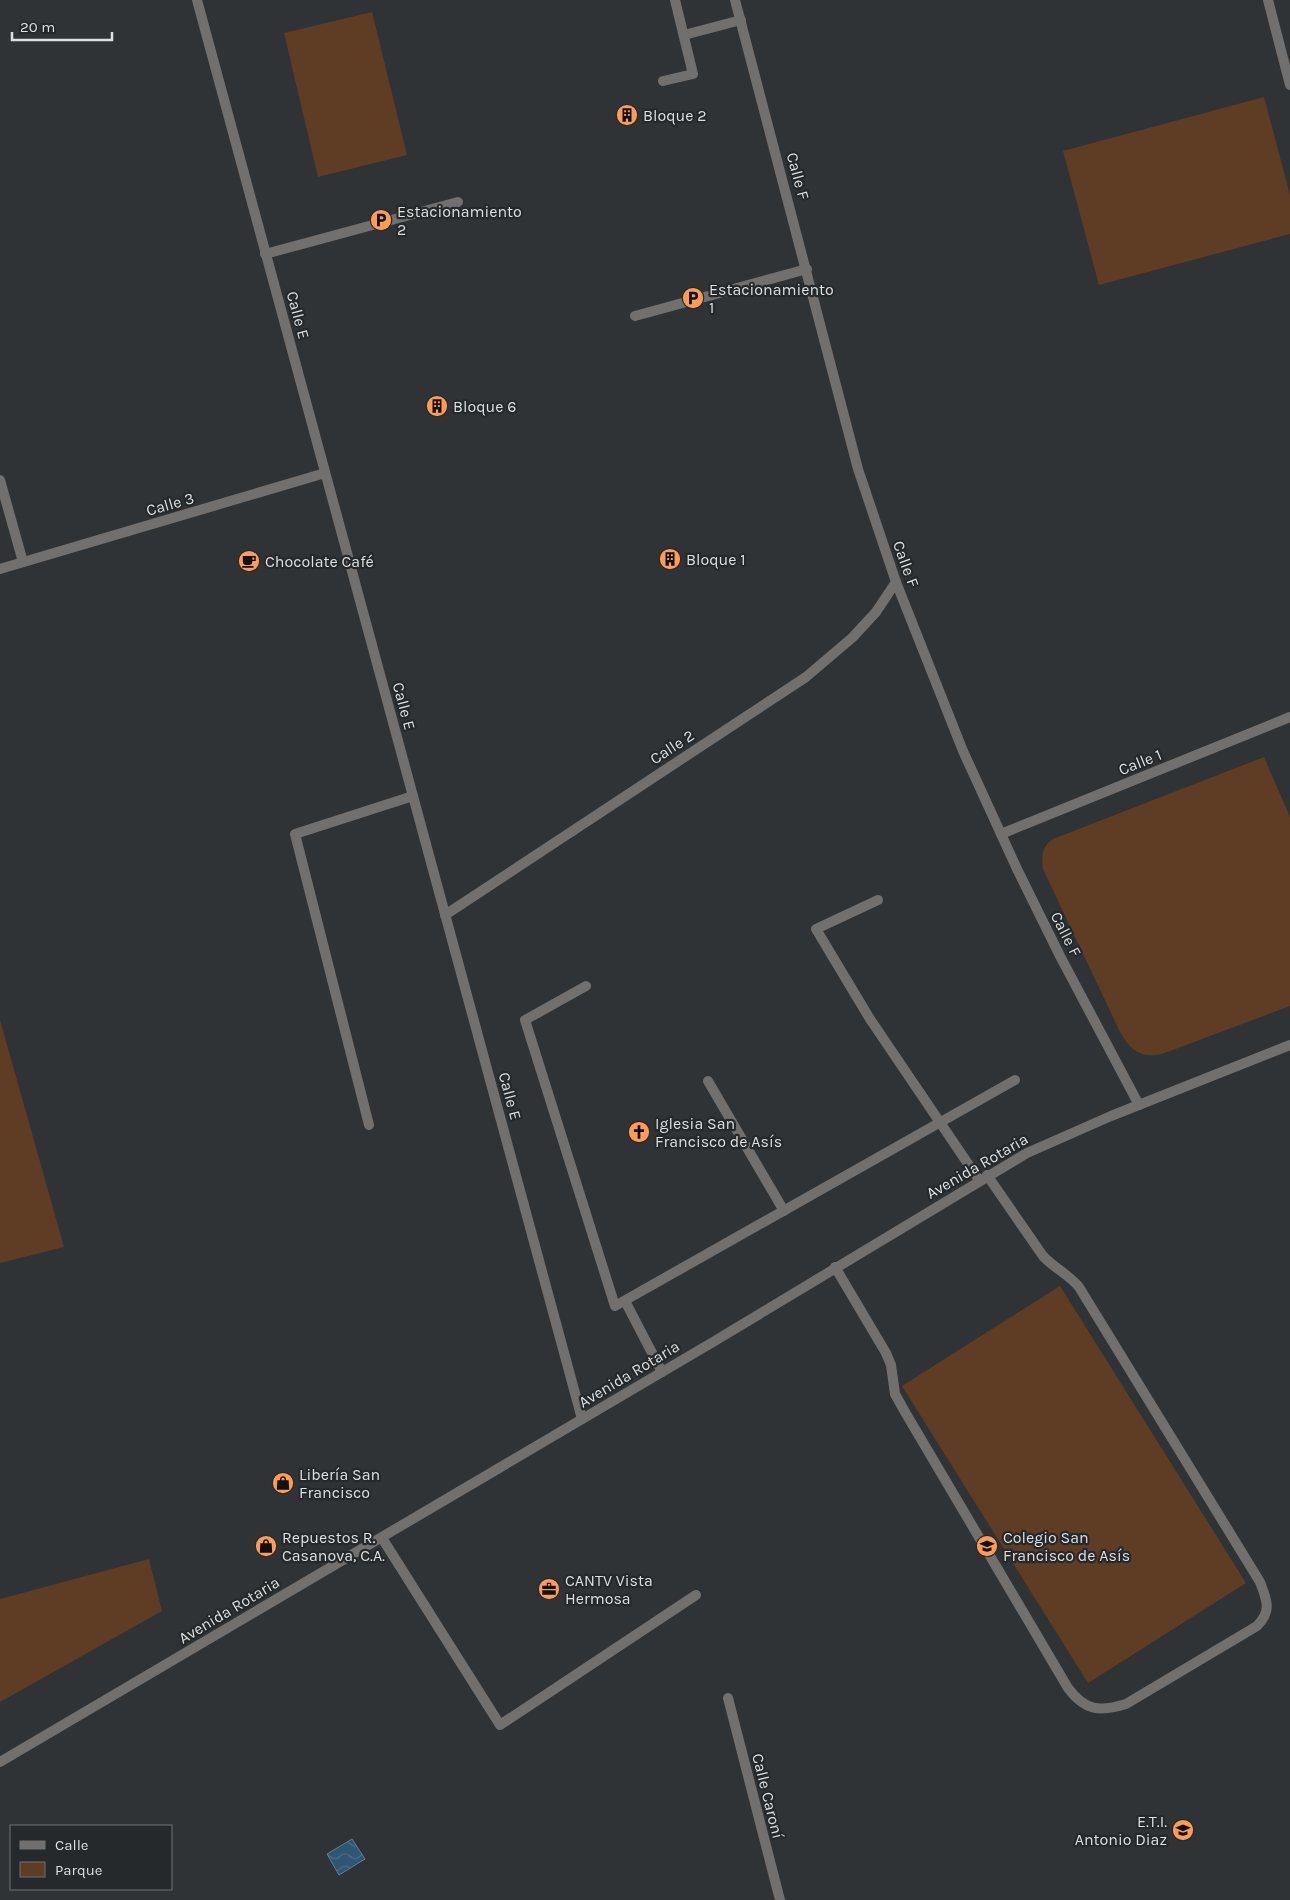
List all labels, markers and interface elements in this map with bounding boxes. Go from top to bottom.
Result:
scale bar [12,10,112,42]
text: 20 m [20,18,55,36]
building icon: Bloque 2 [615,103,639,127]
place label: Bloque 2 [643,106,707,125]
street label: Calle F [783,150,813,202]
place label: Estacionamiento 2 [397,202,522,239]
parking icon: Estacionamiento 2 [369,208,393,232]
place label: Estacionamiento 1 [709,280,834,317]
parking icon: Estacionamiento 1 [681,286,705,310]
street label: Calle E [283,289,313,341]
building icon: Bloque 6 [425,394,449,418]
place label: Bloque 6 [453,397,516,416]
street label: Calle 3 [144,488,196,520]
street label: Calle F [889,538,923,590]
building icon: Bloque 1 [658,547,682,571]
cafe icon: Chocolate Café [237,549,261,573]
place label: Bloque 1 [686,550,746,569]
place label: Chocolate Café [265,552,374,571]
street label: Calle E [389,680,419,732]
street label: Calle 2 [646,726,698,768]
street label: Calle 1 [1116,745,1164,779]
street label: Calle F [1047,908,1085,960]
street label: Calle E [495,1070,525,1122]
place label: Iglesia San Francisco de Asís [655,1114,782,1151]
church icon: Iglesia San Francisco de Asís [627,1120,651,1144]
street label: Avenida Rotaria [923,1129,1031,1203]
street label: Avenida Rotaria [575,1336,683,1412]
place label: Libería San Francisco [299,1465,380,1502]
shop icon: Libería San Francisco [271,1471,295,1495]
place label: Repuestos R. Casanova, C.A. [282,1528,385,1565]
place label: Colegio San Francisco de Asís [1003,1528,1130,1565]
shop icon: Repuestos R. Casanova, C.A. [254,1534,278,1558]
school or university icon: Colegio San Francisco de Asís [975,1534,999,1558]
place label: CANTV Vista Hermosa [565,1571,653,1608]
street label: Avenida Rotaria [175,1572,283,1648]
office icon: CANTV Vista Hermosa [537,1577,561,1601]
street label: Calle Caroní [748,1751,788,1841]
place label: E.T.I. Antonio Diaz [1075,1812,1167,1849]
school or university icon: E.T.I. Antonio Diaz [1171,1818,1195,1842]
legend [10,1825,172,1890]
text: Calle [55,1836,89,1854]
text: Parque [55,1861,103,1879]

